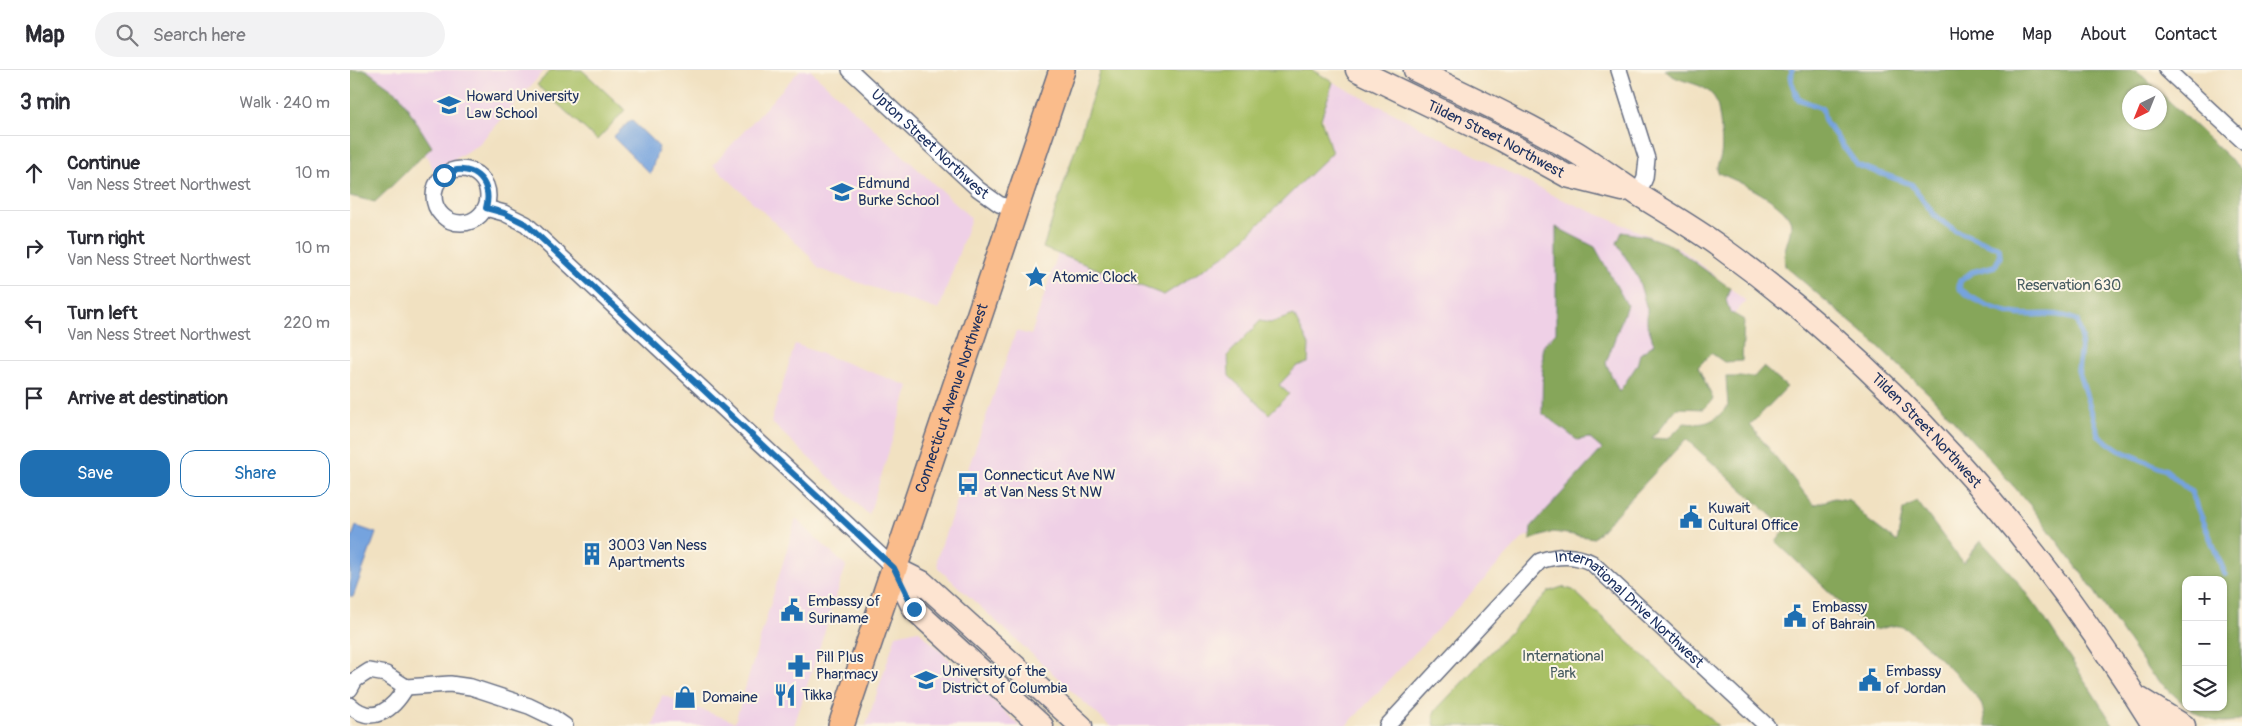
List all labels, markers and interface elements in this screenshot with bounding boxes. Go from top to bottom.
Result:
search box [95,12,445,57]
text: Map [25,20,65,49]
icon: search [113,21,141,49]
text: Search here [153,23,246,47]
text: Home [1949,23,1994,46]
text: Map [2022,23,2052,46]
text: About [2080,23,2126,46]
text: Contact [2154,23,2217,46]
street label: Upton Street Northwest [867,85,993,204]
north arrow [2122,85,2167,130]
place label: Howard University Law School [466,87,580,123]
text: 3 min [20,89,70,116]
school or university icon: Howard University Law School [436,92,462,118]
text: Walk · 240 m [239,93,330,113]
street label: Tilden Street Northwest [1424,96,1568,183]
text: Continue [67,151,140,175]
icon: ahead [20,159,48,187]
text: 10 m [295,163,330,183]
route start [433,164,456,187]
place label: Edmund Burke School [858,174,939,210]
text: Van Ness Street Northwest [67,175,251,195]
school or university icon: Edmund Burke School [829,179,855,205]
text: Turn right [67,226,145,250]
icon: right [20,234,48,262]
text: 10 m [295,238,330,258]
text: Van Ness Street Northwest [67,250,251,270]
place icon: Atomic Clock [1023,264,1049,290]
place label: Atomic Clock [1052,268,1138,287]
park label: Reservation 630 [2017,276,2121,295]
street label: Connecticut Avenue Northwest [911,300,993,496]
text: Turn left [67,301,137,325]
icon: left [20,309,48,337]
text: 220 m [284,313,330,333]
text: Van Ness Street Northwest [67,325,251,345]
street label: Tilden Street Northwest [1867,369,1986,493]
icon: arrive [20,384,48,412]
text: Arrive at destination [67,386,228,410]
button: Save [20,450,170,497]
button: Share [180,450,330,497]
place label: Connecticut Ave NW at Van Ness St NW [984,466,1116,502]
bus stop icon: Connecticut Ave NW at Van Ness St NW [955,471,981,497]
place label: Kuwait Cultural Office [1708,499,1799,535]
public building icon: Kuwait Cultural Office [1678,504,1704,530]
place label: 3003 Van Ness Apartments [608,536,707,572]
building icon: 3003 Van Ness Apartments [579,541,605,567]
street label: International Drive Northwest [1554,547,1708,673]
map controls [2182,576,2227,711]
button: + [2182,576,2227,621]
place label: Embassy of Suriname [808,592,881,628]
public building icon: Embassy of Suriname [779,597,805,623]
route end [903,598,926,621]
place label: Embassy of Bahrain [1812,598,1875,634]
public building icon: Embassy of Bahrain [1782,603,1808,629]
button: − [2182,621,2227,666]
park label: International Park [1522,647,1604,683]
place label: Pill Plus Pharmacy [816,648,879,684]
pharmacy icon: Pill Plus Pharmacy [786,653,812,679]
place label: University of the District of Columbia [942,662,1068,698]
place label: Embassy of Jordan [1886,662,1946,698]
button: layers [2182,666,2227,711]
school or university icon: University of the District of Columbia [913,667,939,693]
public building icon: Embassy of Jordan [1857,667,1883,693]
restaurant icon: Tikka [772,682,798,708]
shop icon: Domaine [672,684,698,710]
place label: Tikka [802,686,833,705]
place label: Domaine [702,688,758,707]

